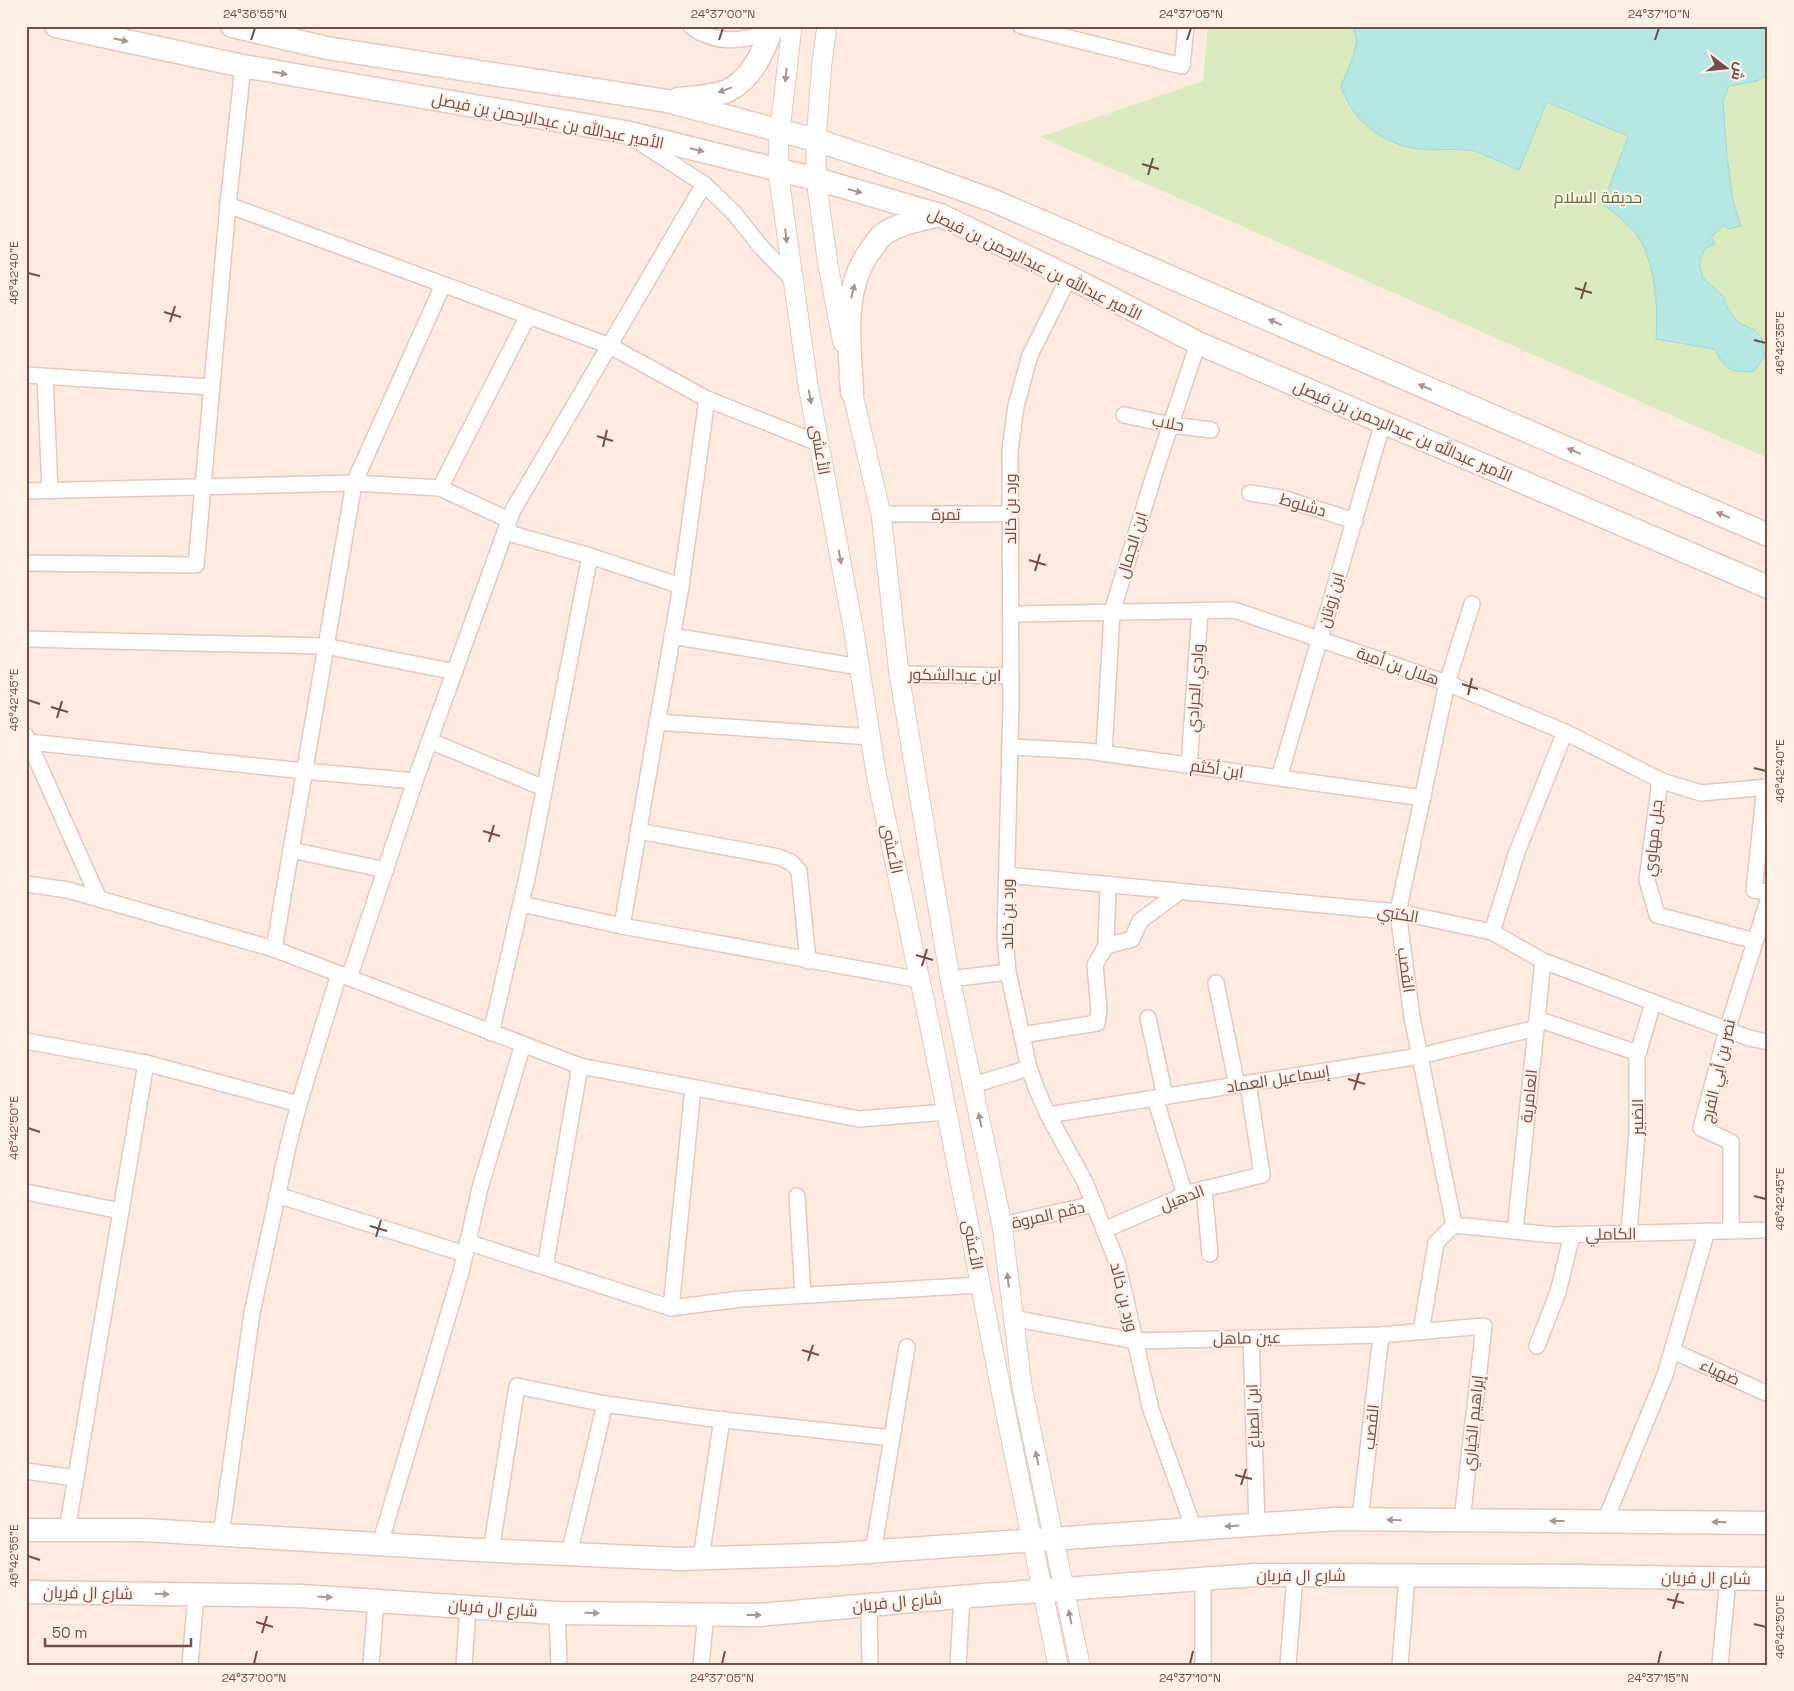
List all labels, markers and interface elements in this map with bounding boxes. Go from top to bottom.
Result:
text: 24°36'55"N [223,6,287,22]
text: 24°37'00"N [691,6,755,22]
text: 24°37'05"N [1159,6,1223,22]
text: 24°37'10"N [1628,6,1690,22]
one-way arrow [113,36,128,44]
north arrow [1702,42,1752,92]
text: ش [1727,60,1750,83]
one-way arrow [782,67,790,83]
one-way arrow [272,69,288,77]
one-way arrow [717,87,732,94]
street label: الأمير عبدالله بن عبدالرحمن بن فيصل [430,88,666,154]
one-way arrow [690,147,705,155]
one-way arrow [847,187,862,195]
park label: حديقة السلام [1554,187,1642,209]
street label: الأمير عبدالله بن عبدالرحمن بن فيصل [924,203,1146,325]
one-way arrow [782,228,790,244]
text: 46°42'40"E [6,241,22,305]
one-way arrow [849,283,857,298]
text: 46°42'35"E [1772,311,1788,375]
one-way arrow [1268,318,1282,326]
street label: الأمير عبدالله بن عبدالرحمن بن فيصل [1290,375,1516,487]
one-way arrow [1417,382,1432,390]
one-way arrow [807,389,815,405]
street label: حلاب [1150,410,1186,436]
street label: الأعشى [805,423,835,477]
one-way arrow [1566,447,1581,455]
street label: ورد بن خالد [1000,474,1021,544]
street label: دشلوط [1277,488,1329,522]
street label: تمرة [931,504,961,525]
street label: ابن الجمال [1112,509,1152,581]
one-way arrow [1716,511,1730,519]
one-way arrow [836,549,844,565]
street label: ابن زوتان [1313,570,1349,630]
street label: هلال بن أمية [1354,642,1442,690]
street label: وادي الحرادي [1181,643,1212,733]
street label: ابن عبدالشكور [907,664,1002,686]
text: 46°42'45"E [6,668,22,732]
text: 46°42'40"E [1772,739,1788,803]
street label: ابن أكثم [1189,755,1245,784]
street label: جبل مهاوي [1639,798,1670,878]
street label: الأعشى [876,822,908,876]
street label: ورد بن خالد [997,879,1018,949]
street label: الكتبي [1375,900,1420,931]
street label: القصب [1392,946,1420,994]
street label: نصر بن أبي الفرج [1696,1017,1743,1126]
street label: إسماعيل العماد [1225,1060,1331,1098]
street label: العامرية [1516,1068,1542,1124]
text: 46°42'50"E [6,1096,22,1160]
street label: الضبير [1627,1099,1648,1136]
one-way arrow [976,1112,984,1128]
text: 46°42'45"E [1772,1167,1788,1231]
street label: الدهيل [1157,1180,1207,1216]
street label: دقم المروة [1009,1196,1087,1235]
street label: الأعشى [958,1218,988,1272]
street label: الكاملي [1585,1223,1637,1248]
street label: ورد بن خالد [1105,1260,1143,1334]
one-way arrow [1004,1272,1012,1288]
street label: عين ماهل [1213,1327,1281,1349]
street label: ضهياء [1697,1354,1743,1390]
street label: إبراهيم الخياري [1458,1374,1491,1472]
street label: ابن الصباغ [1241,1383,1266,1449]
street label: القصب [1358,1403,1384,1451]
one-way arrow [1033,1450,1041,1465]
one-way arrow [1386,1515,1402,1523]
one-way arrow [1548,1517,1564,1525]
one-way arrow [1711,1518,1727,1526]
one-way arrow [1224,1523,1240,1531]
text: 46°42'55"E [6,1524,22,1588]
street label: شارع ال فريان [1256,1565,1346,1587]
street label: شارع ال فريان [1661,1567,1751,1590]
street label: شارع ال فريان [43,1582,133,1605]
street label: شارع ال فريان [851,1588,943,1617]
one-way arrow [155,1590,171,1598]
one-way arrow [317,1594,333,1602]
street label: شارع ال فريان [447,1594,538,1623]
text: 46°42'50"E [1772,1595,1788,1659]
one-way arrow [584,1609,600,1617]
one-way arrow [1066,1609,1074,1625]
one-way arrow [747,1611,763,1619]
scale bar [45,1616,191,1648]
text: 50 m [52,1623,87,1642]
text: 24°37'00"N [222,1670,286,1686]
text: 24°37'05"N [690,1670,754,1686]
text: 24°37'10"N [1159,1670,1221,1686]
text: 24°37'15"N [1627,1670,1689,1686]

